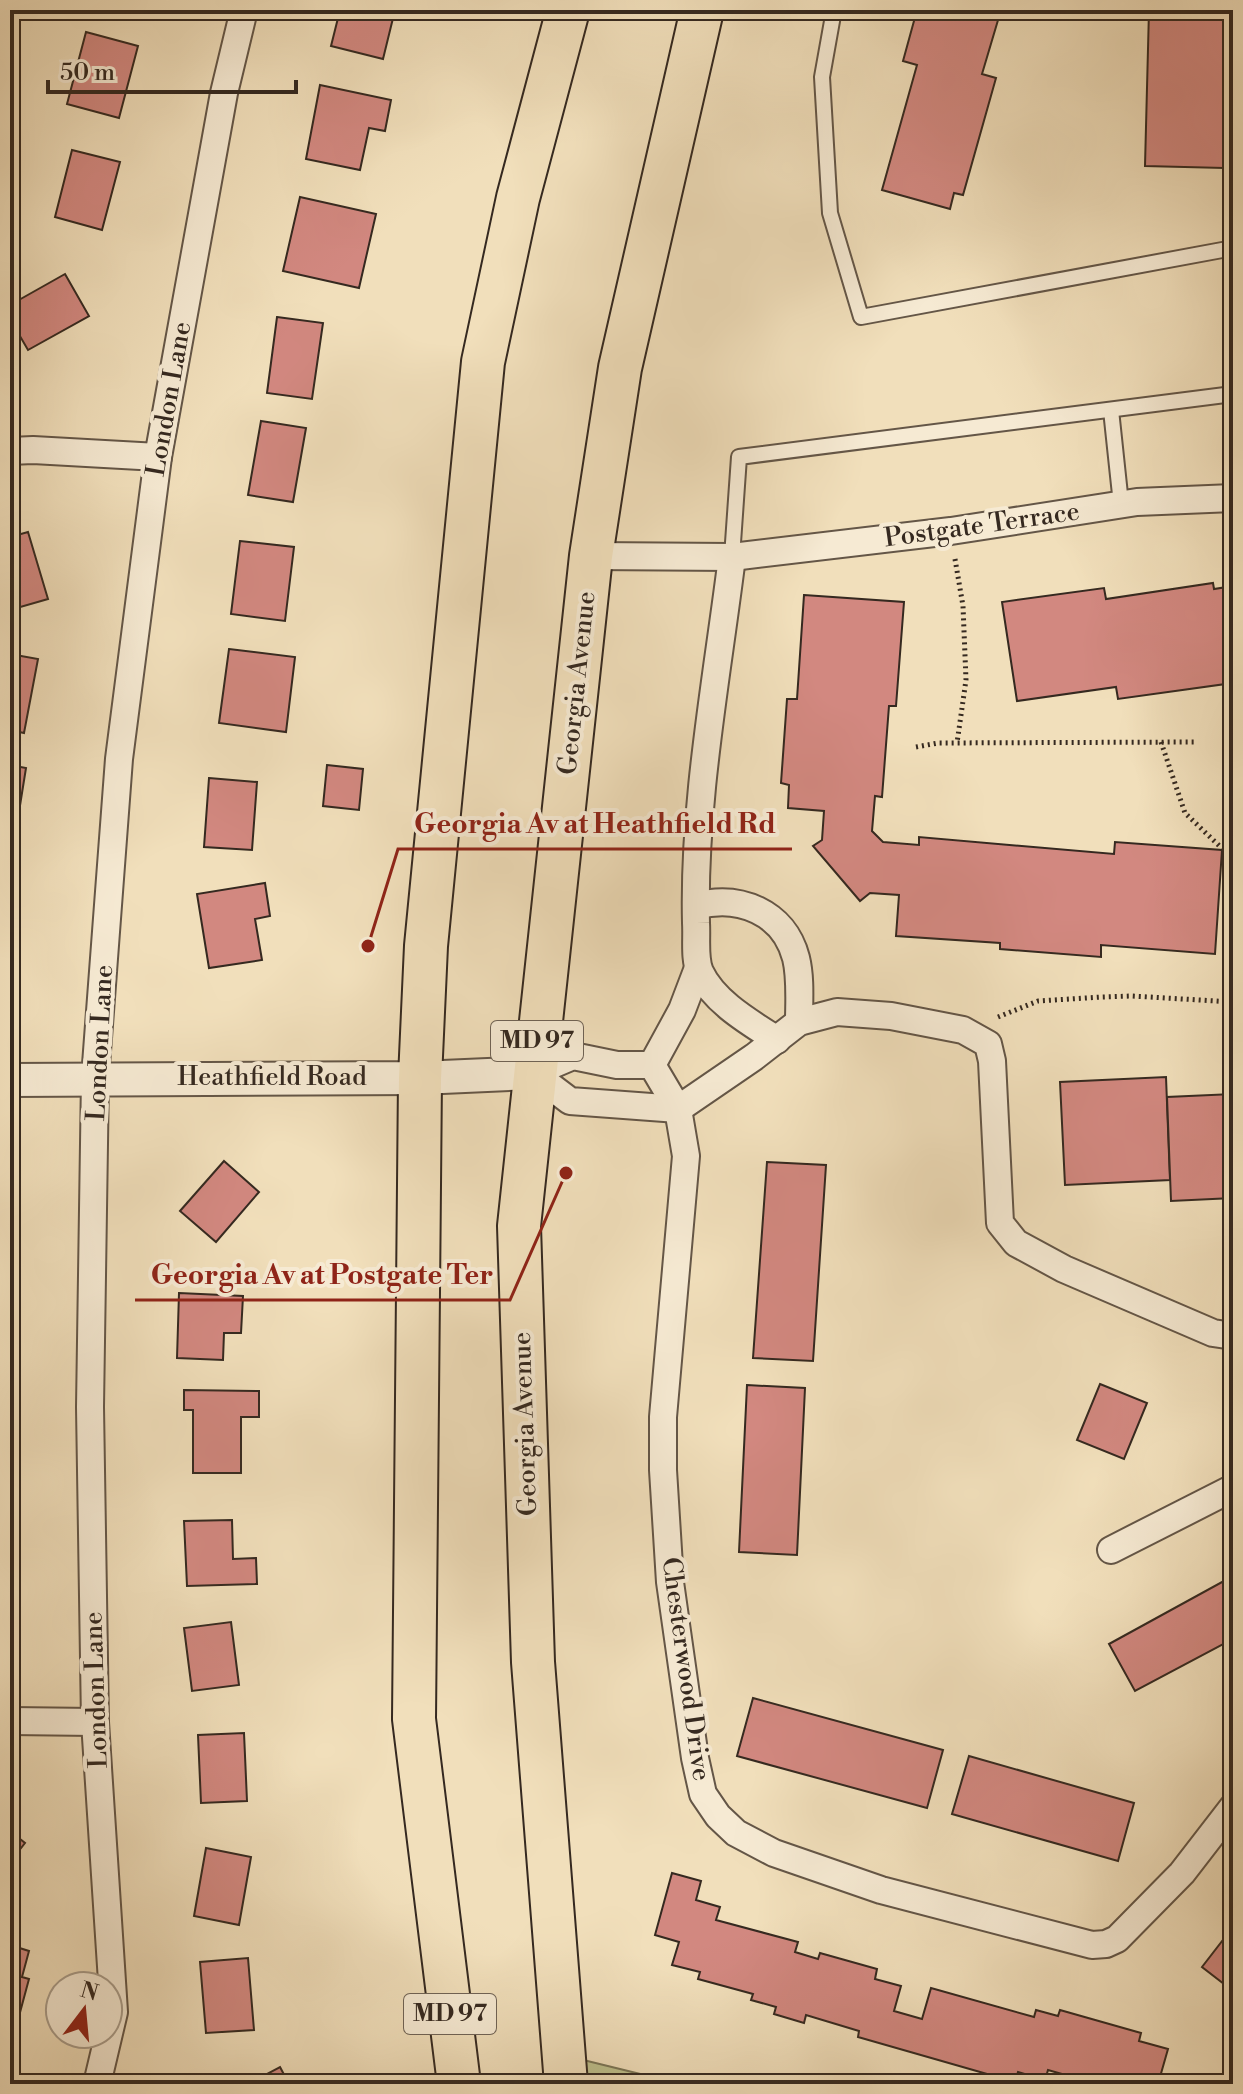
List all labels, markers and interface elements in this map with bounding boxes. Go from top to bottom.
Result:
scale bar [48,44,296,94]
text: 50 m [60,58,115,88]
street label: London Lane [140,319,198,479]
street label: Postgate Terrace [882,495,1082,555]
street label: Georgia Avenue [551,590,603,776]
callout: Georgia Av at Heathfield Rd [398,797,792,849]
text: Georgia Av at Heathfield Rd [414,807,776,842]
street label: London Lane [80,964,120,1122]
road number: MD 97 [491,1021,583,1061]
street label: Heathfield Road [177,1061,367,1093]
callout: Georgia Av at Postgate Ter [135,1248,510,1300]
text: Georgia Av at Postgate Ter [151,1258,493,1293]
street label: Georgia Avenue [506,1331,544,1517]
street label: Chesterwood Drive [654,1555,718,1783]
street label: London Lane [77,1611,115,1769]
north arrow [44,1970,124,2050]
text: N [77,1977,102,2008]
road number: MD 97 [404,1994,496,2034]

